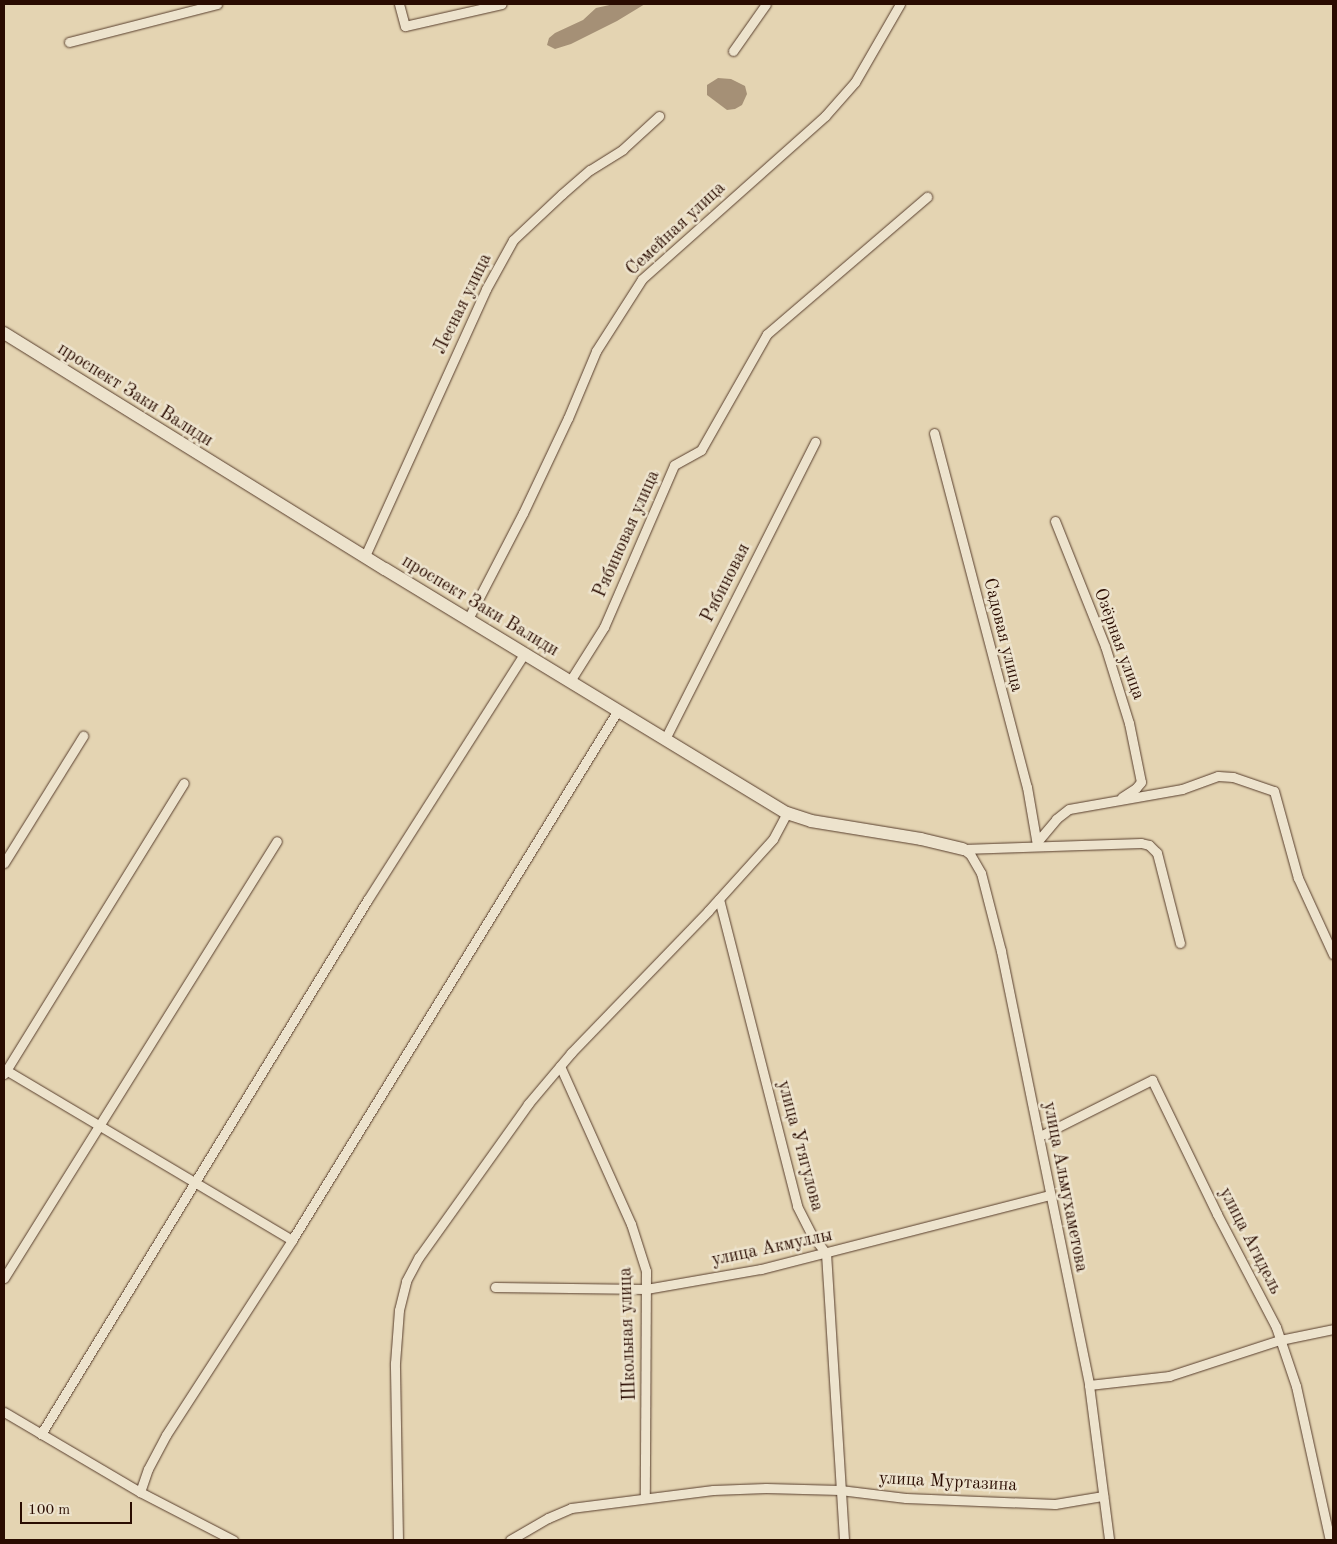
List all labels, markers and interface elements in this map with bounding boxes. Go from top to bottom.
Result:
street label: Семейная улица [622,177,730,281]
street label: Лесная улица [429,250,497,358]
street label: проспект Заки Валиди [53,338,217,452]
street label: Рябиновая улица [589,467,665,601]
street label: Рябиновая [697,540,755,626]
street label: проспект Заки Валиди [398,551,562,661]
street label: Садовая улица [978,576,1028,694]
street label: Озёрная улица [1089,585,1149,703]
street label: улица Утягулова [772,1078,828,1214]
street label: улица Альмухаметова [1038,1100,1092,1274]
street label: улица Агидель [1214,1184,1286,1298]
street label: улица Акмуллы [710,1225,834,1271]
street label: Школьная улица [615,1267,641,1401]
street label: улица Муртазина [878,1468,1018,1496]
scale bar [22,1492,135,1524]
text: 100 m [28,1503,70,1518]

